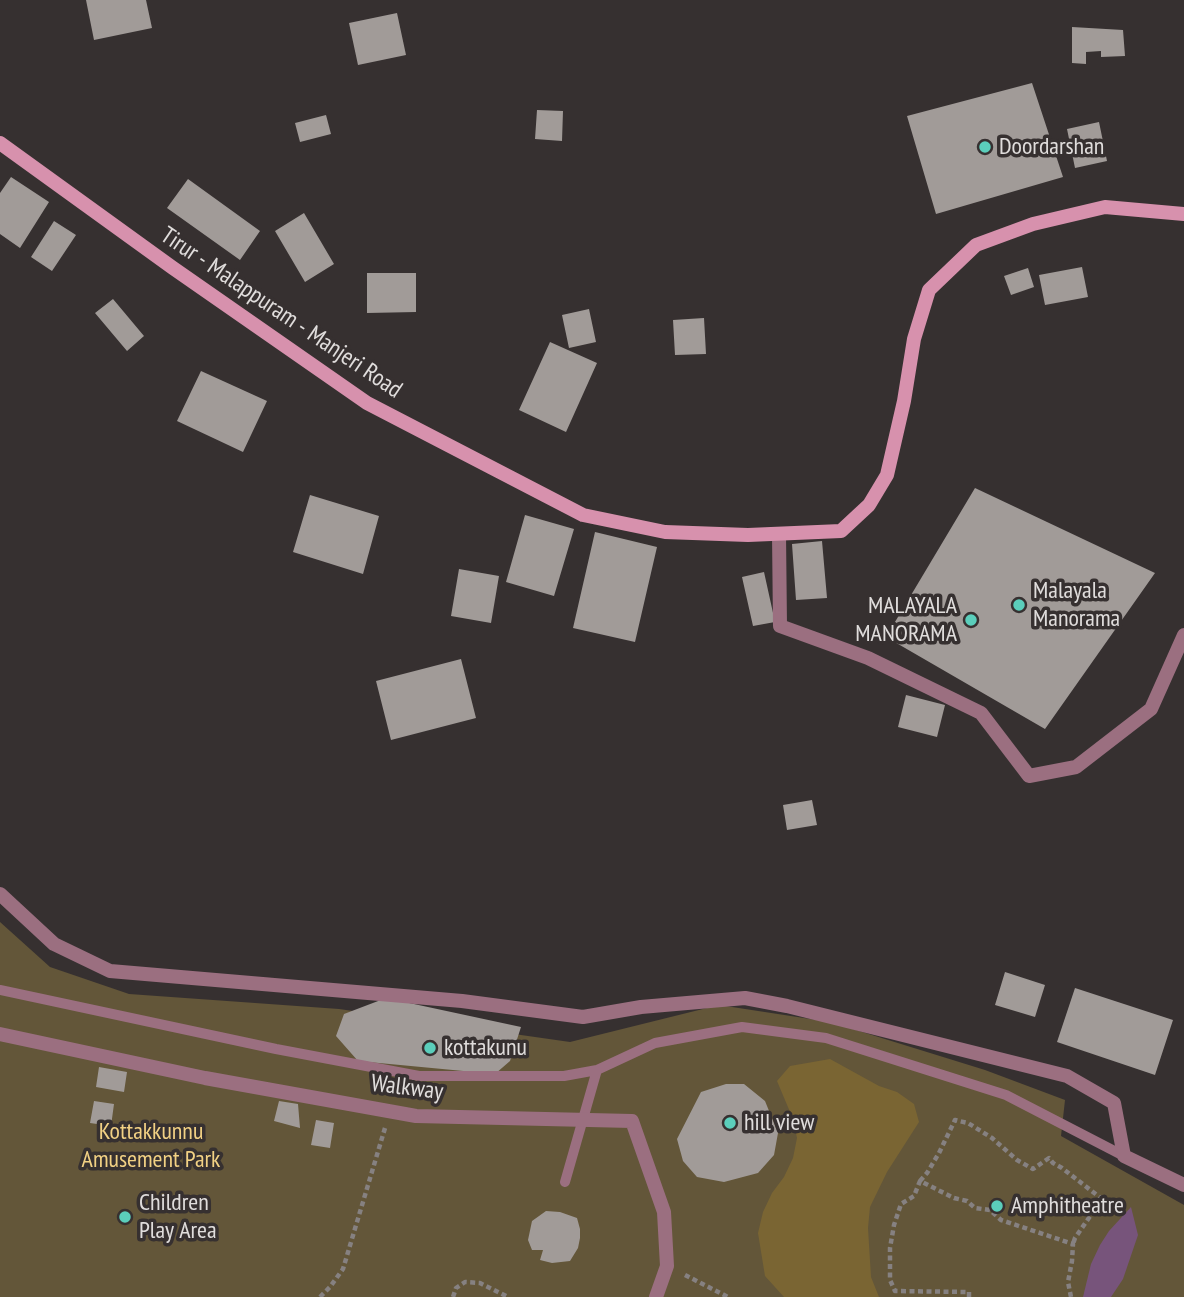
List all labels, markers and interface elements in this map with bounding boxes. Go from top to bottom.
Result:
place label: Doordarshan [999,133,1104,161]
marker: Doordarshan [977,139,993,155]
street label: Tirur - Malappuram - Manjeri Road [155,221,407,405]
place label: Malayala Manorama [1033,577,1120,633]
place label: MALAYALA MANORAMA [855,592,957,648]
marker: Malayala Manorama [1011,597,1027,613]
marker: MALAYALA MANORAMA [963,612,979,628]
place label: kottakunu [444,1034,527,1062]
marker: kottakunu [422,1040,438,1056]
street label: Walkway [369,1069,445,1107]
place label: hill view [744,1109,814,1137]
marker: hill view [722,1115,738,1131]
park label: Kottakkunnu Amusement Park [82,1118,220,1174]
place label: Children Play Area [139,1189,217,1245]
place label: Amphitheatre [1011,1192,1124,1220]
marker: Amphitheatre [989,1198,1005,1214]
marker: Children Play Area [117,1209,133,1225]

